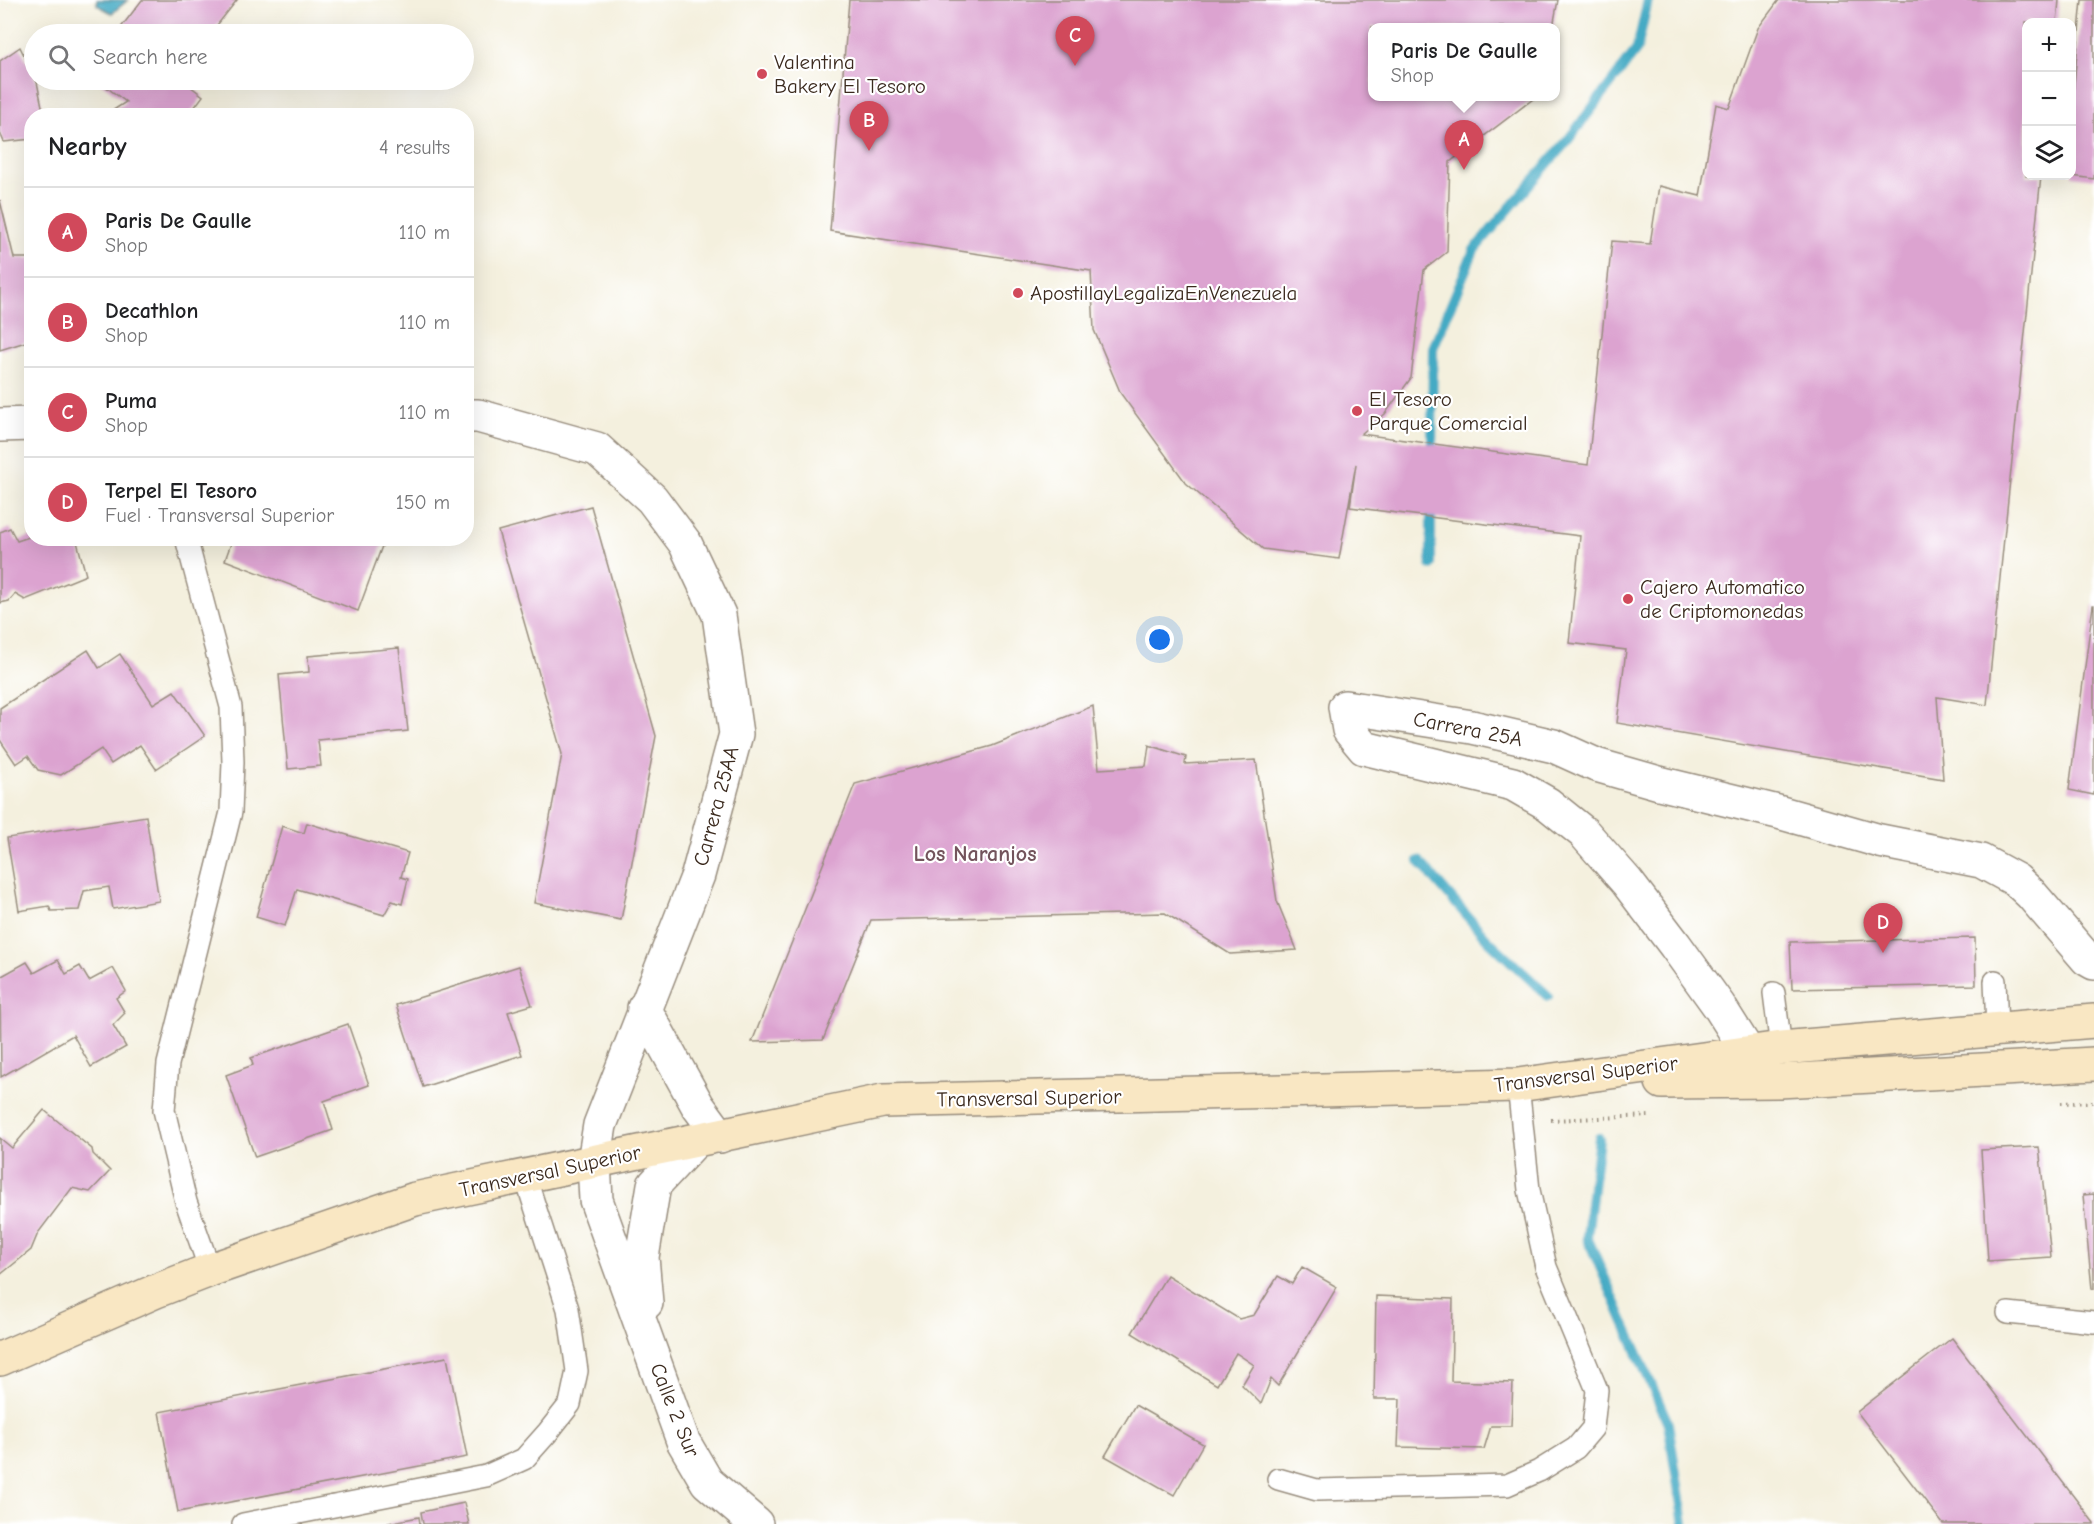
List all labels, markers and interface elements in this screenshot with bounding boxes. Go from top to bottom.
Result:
pin: C [1056,16,1094,66]
map controls [2022,18,2076,180]
button: + [2022,18,2076,72]
popup [1368,23,1560,101]
search box [24,24,474,90]
text: Paris De Gaulle [1391,38,1537,64]
icon: search [45,41,78,74]
text: Search here [93,44,208,70]
place label: Valentina Bakery El Tesoro [774,50,926,98]
text: Shop [1391,64,1434,87]
marker: Valentina Bakery El Tesoro [755,67,769,81]
button: − [2022,72,2076,126]
pin: B [850,102,888,151]
pin: A [1444,120,1484,170]
button: layers [2022,126,2076,180]
text: Nearby [48,132,127,162]
text: 4 results [379,136,450,159]
text: Paris De Gaulle [105,208,251,234]
text: A [62,221,73,244]
text: 110 m [399,221,450,244]
text: Shop [105,234,148,257]
place label: ApostillayLegalizaEnVenezuela [1030,281,1297,305]
marker: ApostillayLegalizaEnVenezuela [1011,286,1025,300]
text: Decathlon [105,298,198,324]
text: B [61,311,74,334]
text: 110 m [399,311,450,334]
text: Shop [105,324,148,347]
place label: El Tesoro Parque Comercial [1369,387,1528,435]
text: Puma [105,388,157,414]
text: C [61,401,74,424]
text: 110 m [399,401,450,424]
marker: El Tesoro Parque Comercial [1350,404,1364,418]
text: Shop [105,414,148,437]
text: Terpel El Tesoro [105,478,257,504]
text: D [61,491,74,514]
text: 150 m [396,491,450,514]
text: Fuel · Transversal Superior [105,504,334,527]
place label: Cajero Automatico de Criptomonedas [1640,575,1805,623]
marker: Cajero Automatico de Criptomonedas [1621,592,1635,606]
your location [1145,625,1174,654]
street label: Carrera 25A [1411,707,1525,751]
street label: Carrera 25AA [688,743,744,869]
district label: Los Naranjos [913,841,1037,867]
pin: D [1864,904,1902,953]
street label: Transversal Superior [1493,1051,1680,1097]
street label: Transversal Superior [936,1084,1122,1112]
street label: Transversal Superior [457,1140,644,1202]
street label: Calle 2 Sur [645,1360,705,1461]

